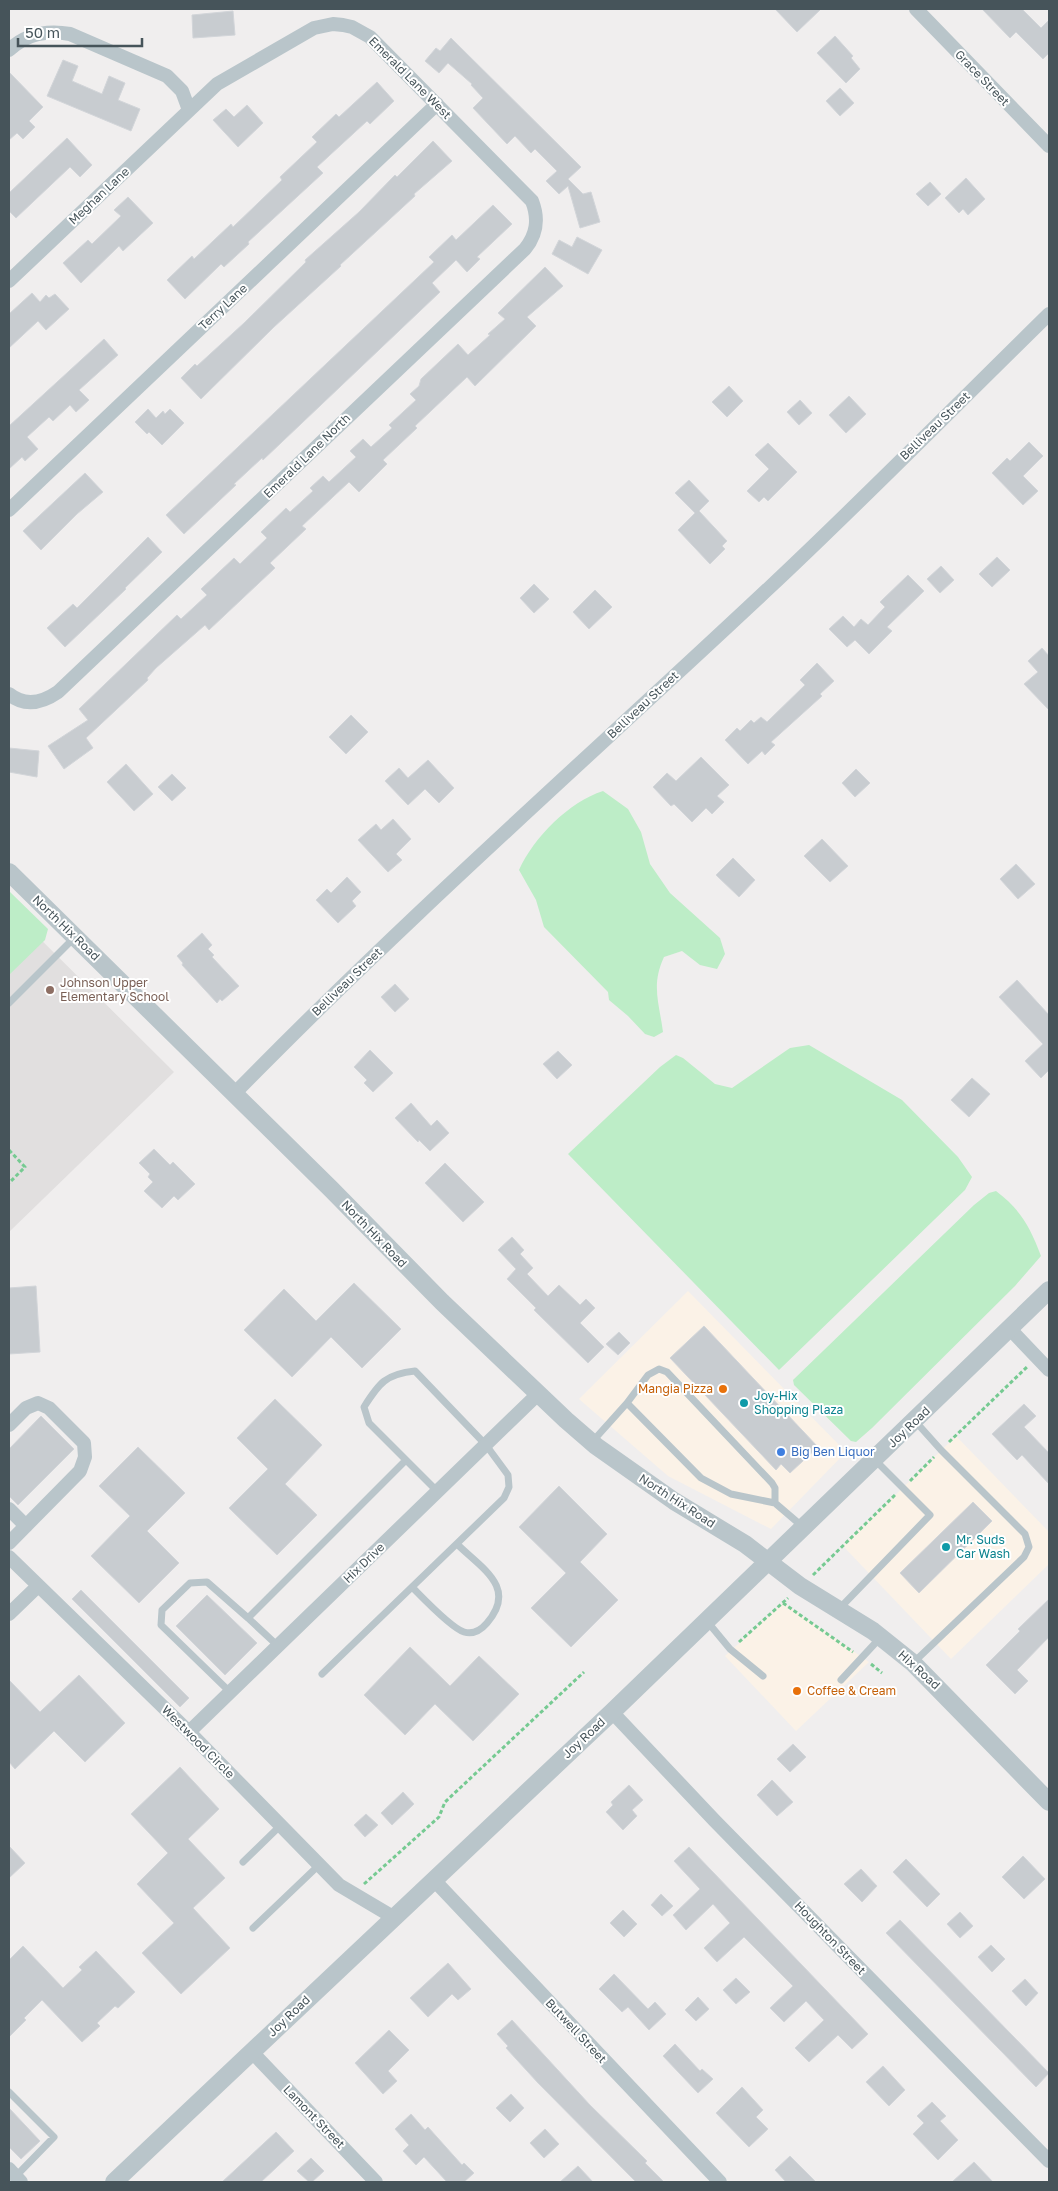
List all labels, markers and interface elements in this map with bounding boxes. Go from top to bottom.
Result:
scale bar [18,15,141,47]
text: 50 m [25,23,60,41]
street label: Emerald Lane West [366,33,455,122]
street label: Grace Street [952,47,1013,109]
street label: Meghan Lane [65,164,132,227]
street label: Terry Lane [195,280,250,333]
street label: Belliveau Street [896,388,973,463]
street label: Emerald Lane North [260,410,353,501]
street label: Belliveau Street [604,668,682,741]
street label: North Hix Road [30,892,103,964]
street label: Belliveau Street [308,944,385,1019]
place label: Johnson Upper Elementary School [60,975,169,1004]
marker: Johnson Upper Elementary School [44,984,56,996]
street label: North Hix Road [338,1197,410,1270]
place label: Mangia Pizza [638,1381,713,1396]
marker: Mangia Pizza [717,1383,729,1395]
place label: Joy-Hix Shopping Plaza [754,1388,843,1417]
marker: Joy-Hix Shopping Plaza [738,1397,750,1409]
street label: Joy Road [884,1403,933,1450]
place label: Big Ben Liquor [791,1444,875,1459]
marker: Big Ben Liquor [775,1446,787,1458]
street label: North Hix Road [636,1470,718,1531]
place label: Mr. Suds Car Wash [956,1532,1010,1561]
street label: Hix Drive [340,1539,387,1586]
marker: Mr. Suds Car Wash [940,1541,952,1553]
street label: Hix Road [895,1647,943,1692]
place label: Coffee & Cream [807,1683,896,1698]
marker: Coffee & Cream [791,1685,803,1697]
street label: Westwood Circle [159,1702,238,1781]
street label: Joy Road [559,1714,608,1761]
street label: Houghton Street [792,1898,869,1978]
street label: Joy Road [264,1992,313,2039]
street label: Butwell Street [543,1995,610,2066]
street label: Lamont Street [280,2082,348,2152]

